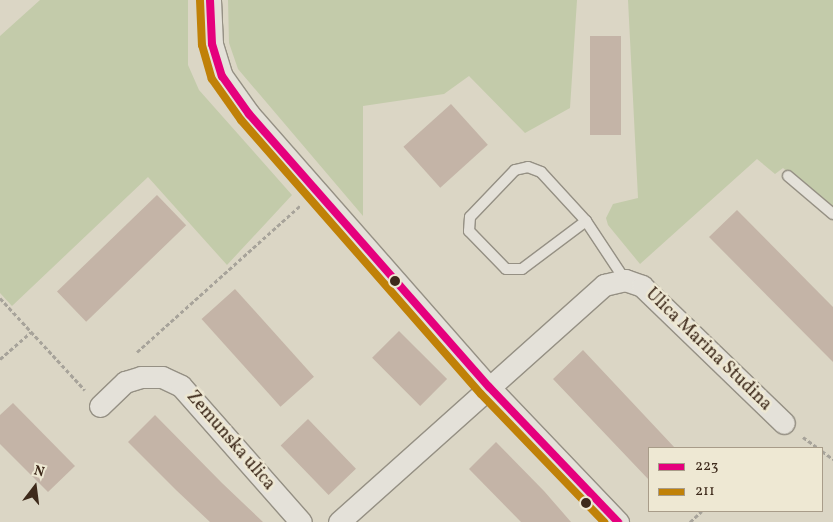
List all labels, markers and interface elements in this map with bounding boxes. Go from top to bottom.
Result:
unlabelled marker [390,276,400,286]
street label: Ulica Marina Studina [640,284,776,416]
street label: Zemunska ulica [181,387,279,495]
legend [648,447,823,512]
text: 223 [695,456,718,477]
north arrow [10,462,60,512]
text: N [32,462,46,483]
text: 211 [695,481,715,502]
unlabelled marker [581,498,591,508]

